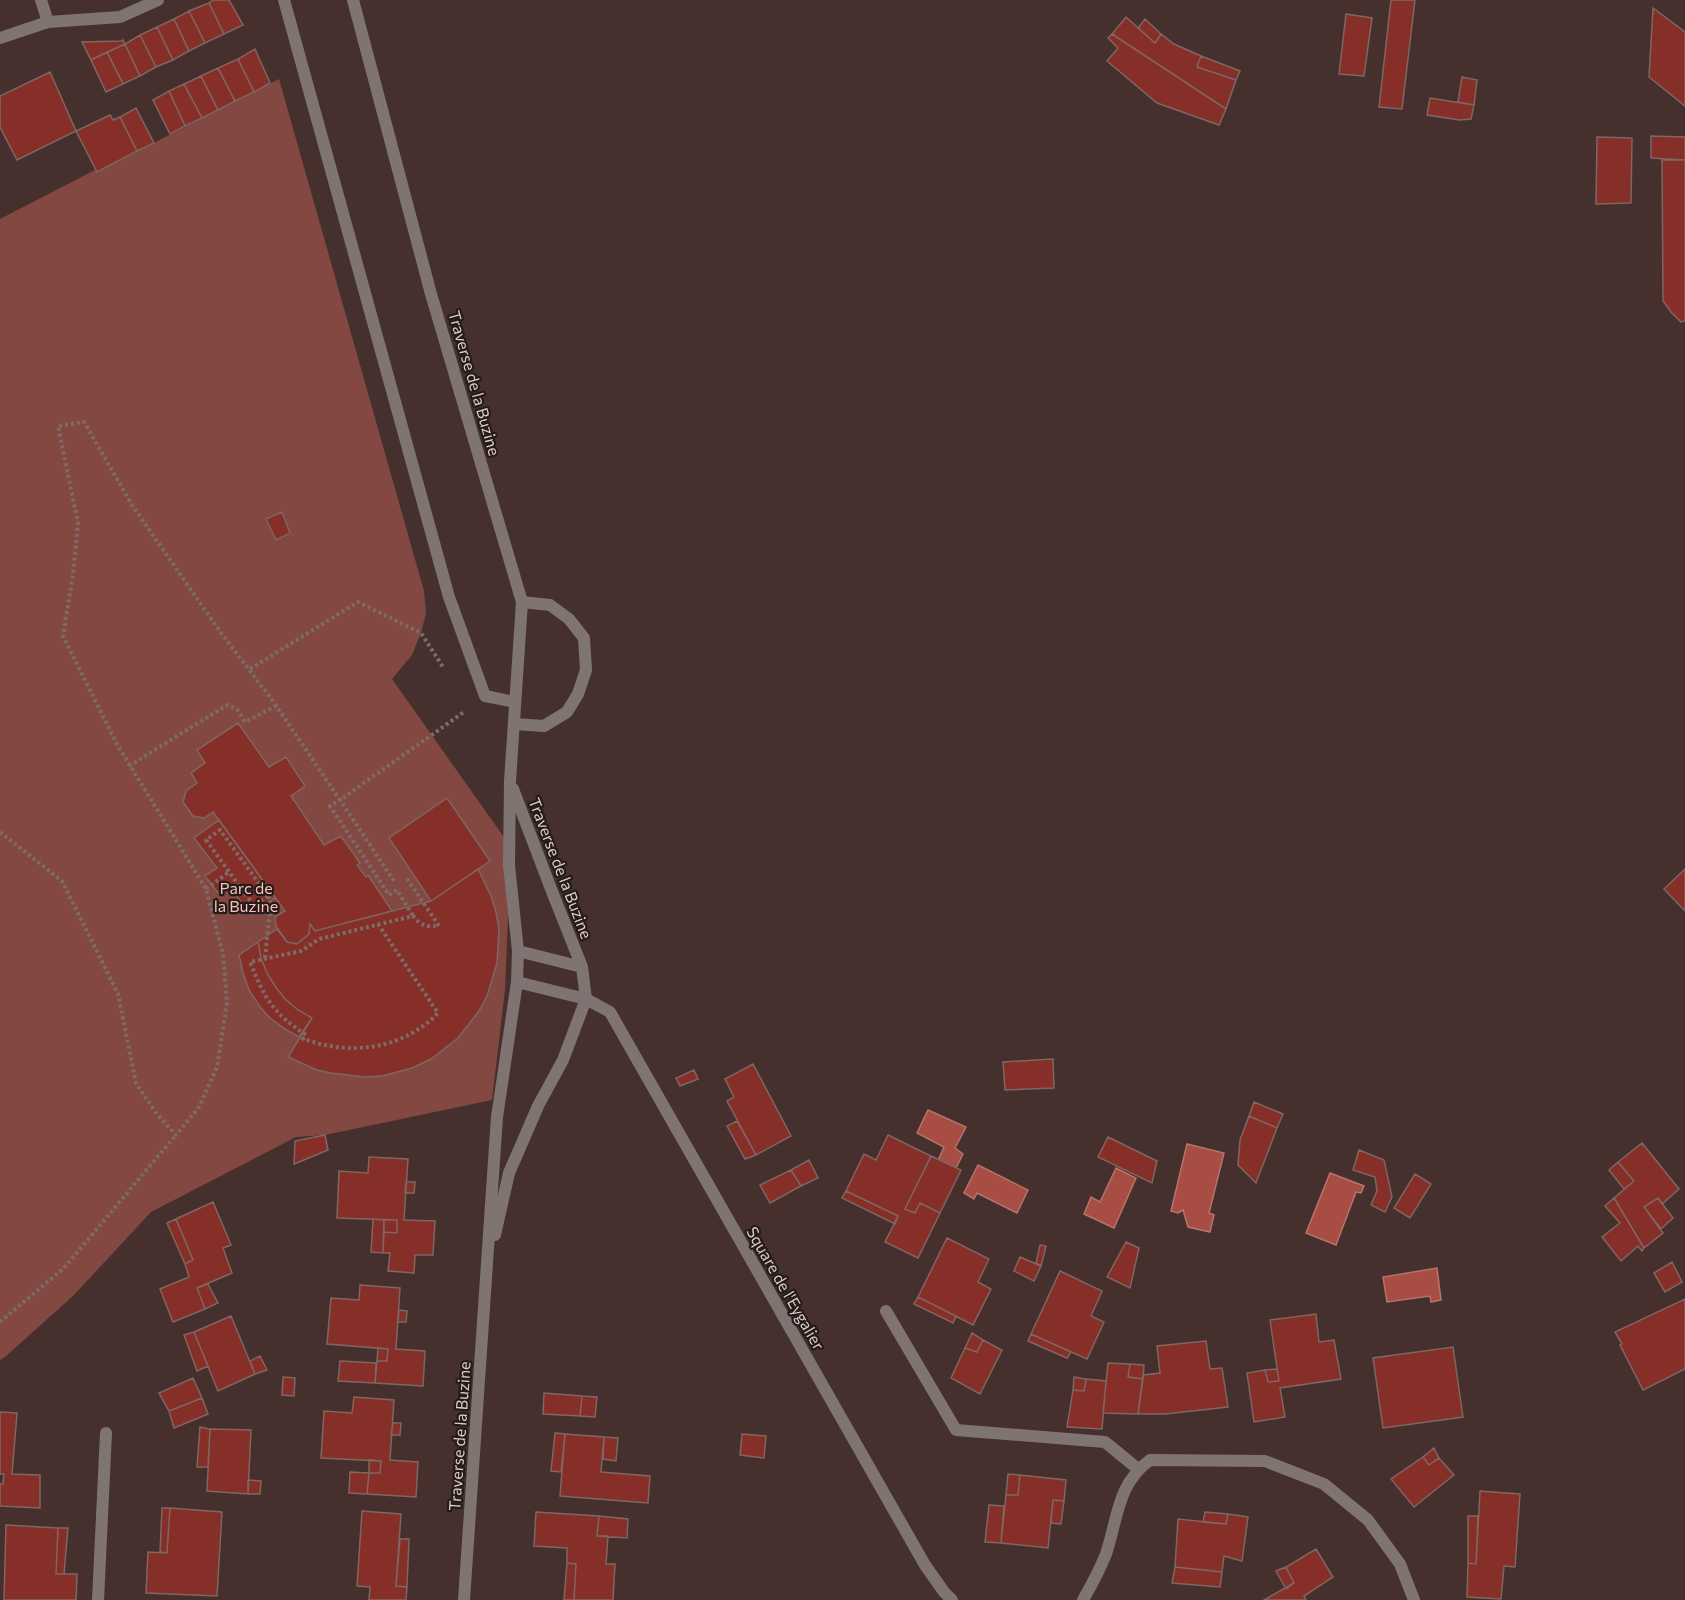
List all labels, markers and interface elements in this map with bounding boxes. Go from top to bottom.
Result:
street label: Traverse de la Buzine [445,308,505,458]
street label: Traverse de la Buzine [525,795,597,941]
park label: Parc de la Buzine [214,878,278,915]
street label: Square de l'Eygalier [743,1223,829,1353]
street label: Traverse de la Buzine [444,1361,474,1511]

